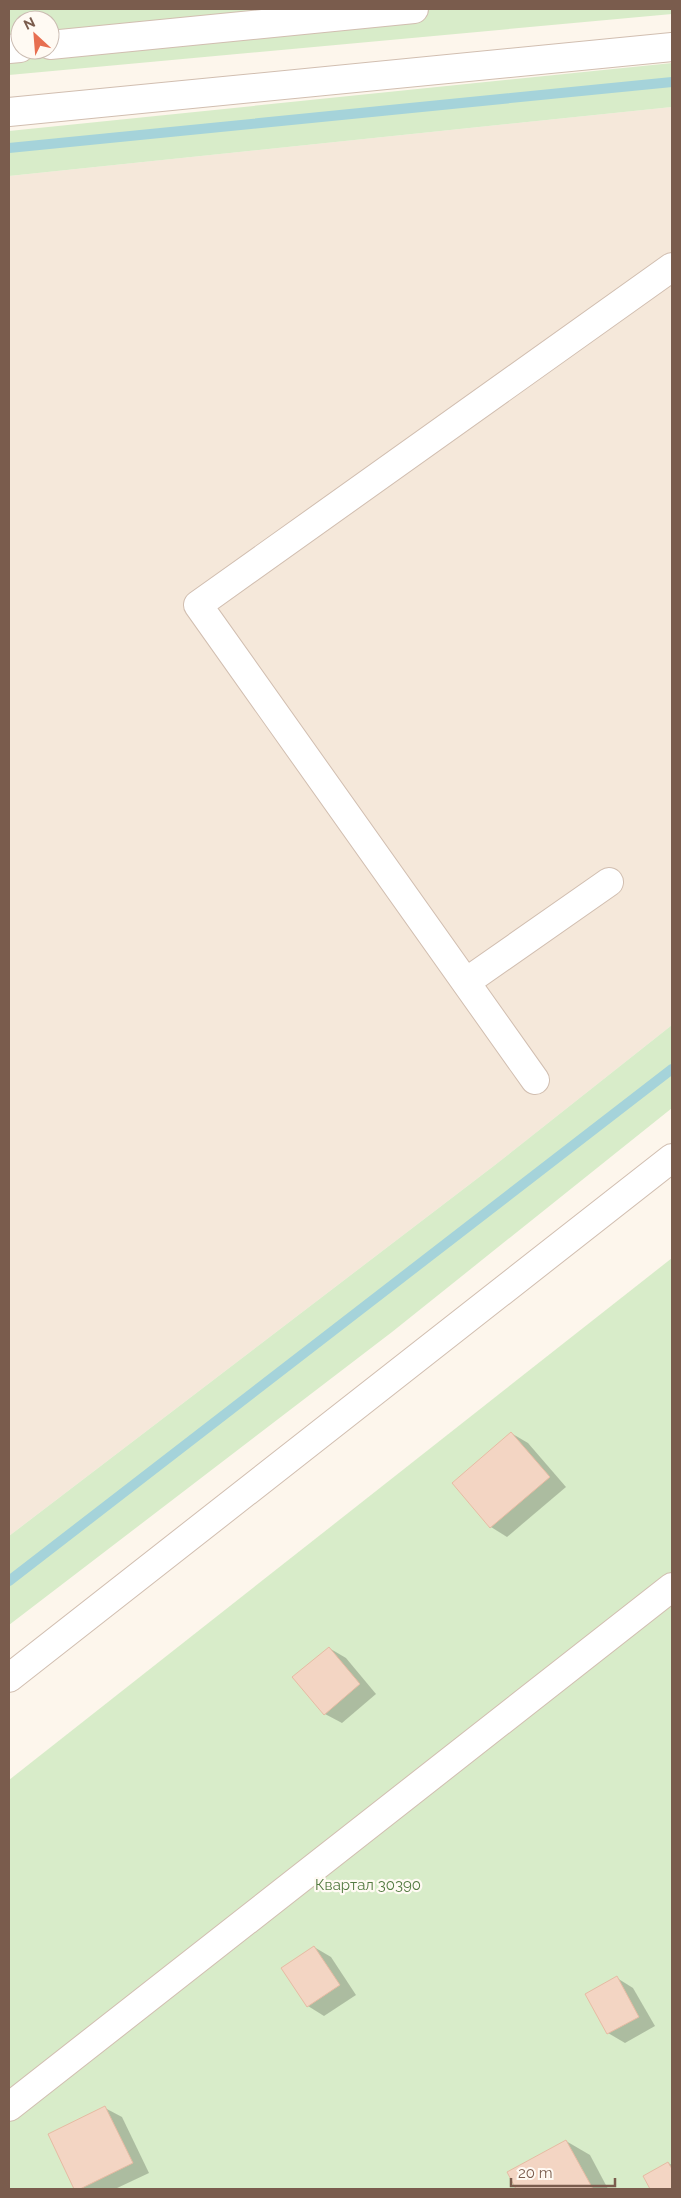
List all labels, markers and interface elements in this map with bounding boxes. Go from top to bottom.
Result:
north arrow [10,10,60,60]
text: N [21,14,38,33]
park label: Квартал 30390 [315,1876,421,1894]
scale bar [511,2156,615,2188]
text: 20 m [518,2164,553,2182]

